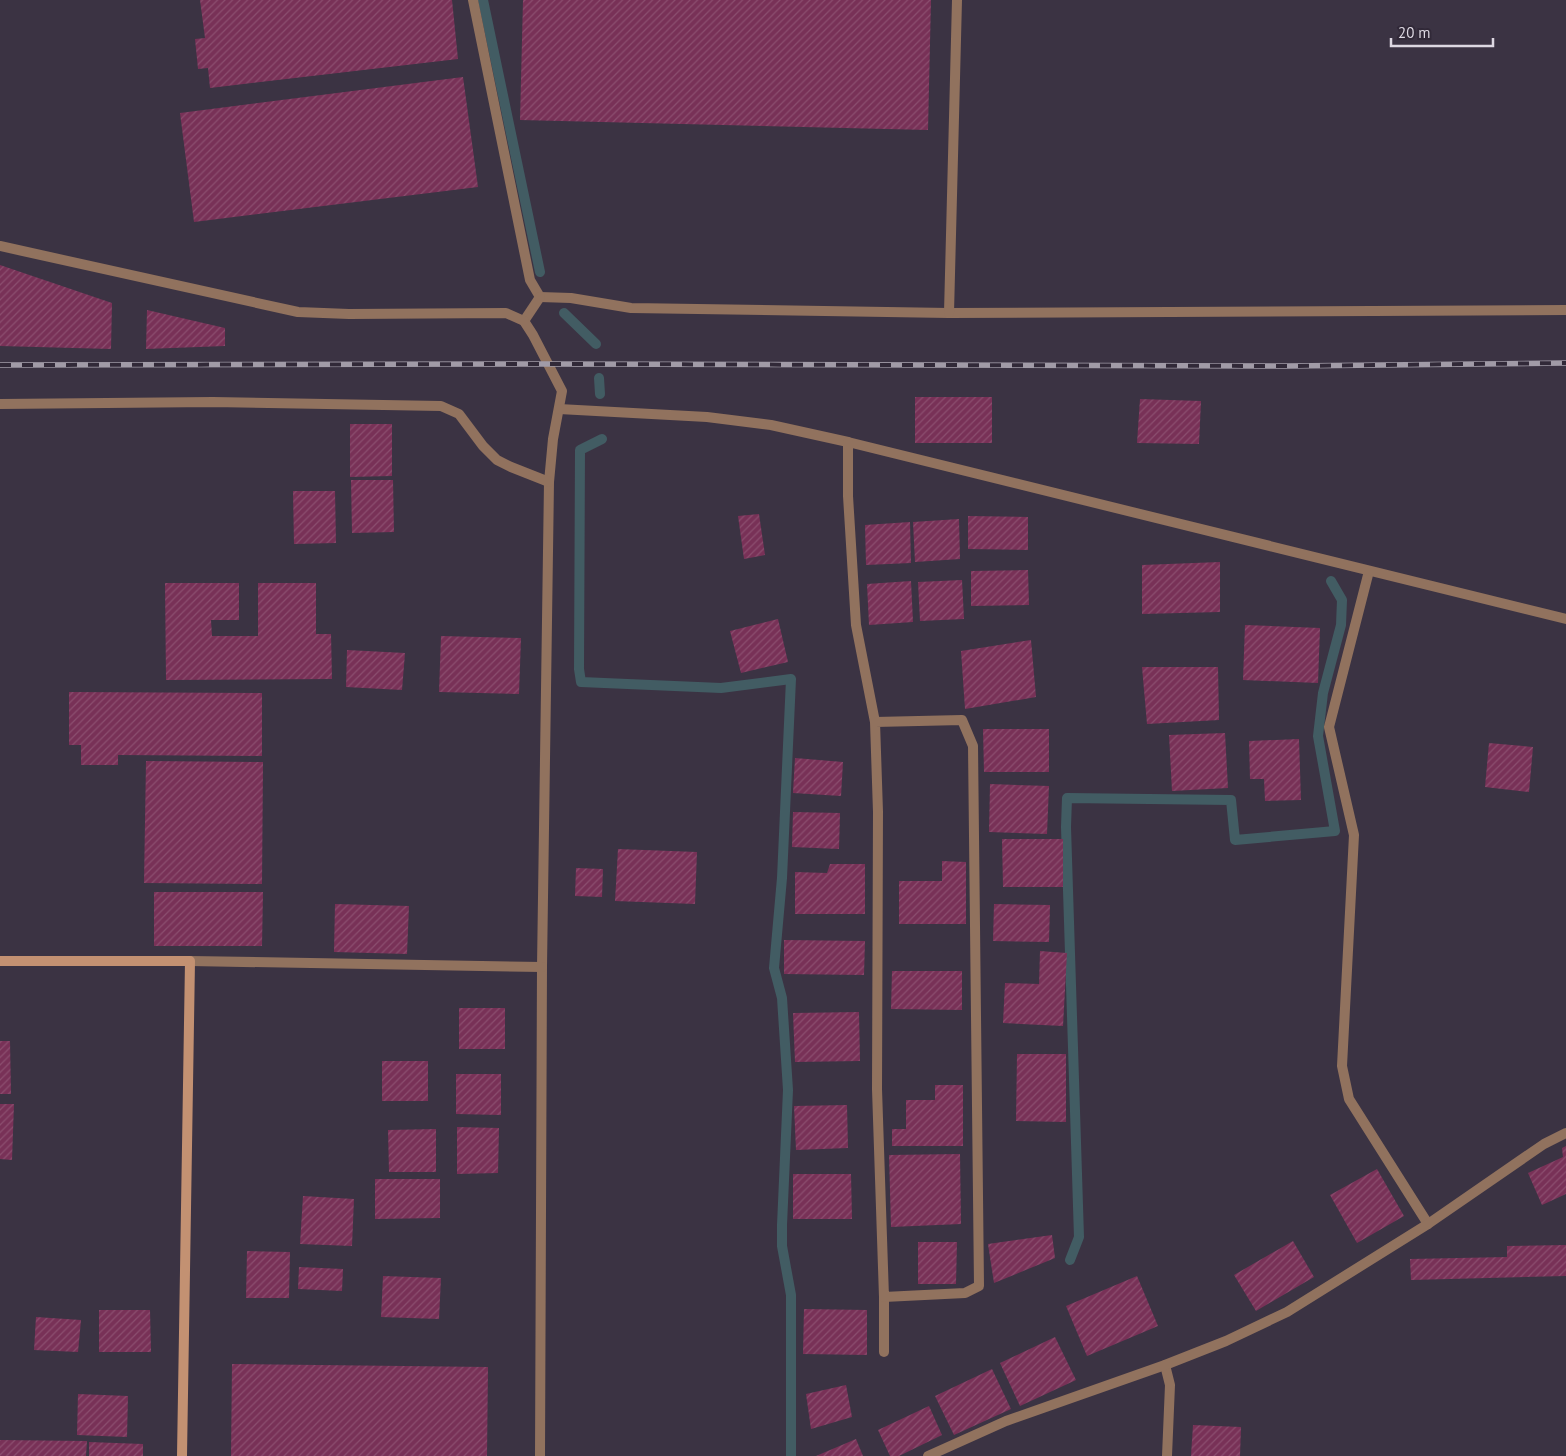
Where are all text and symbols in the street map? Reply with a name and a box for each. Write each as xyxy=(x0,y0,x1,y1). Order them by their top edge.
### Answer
scale bar xyxy=(1391,15,1494,47)
text: 20 m xyxy=(1398,23,1431,42)

